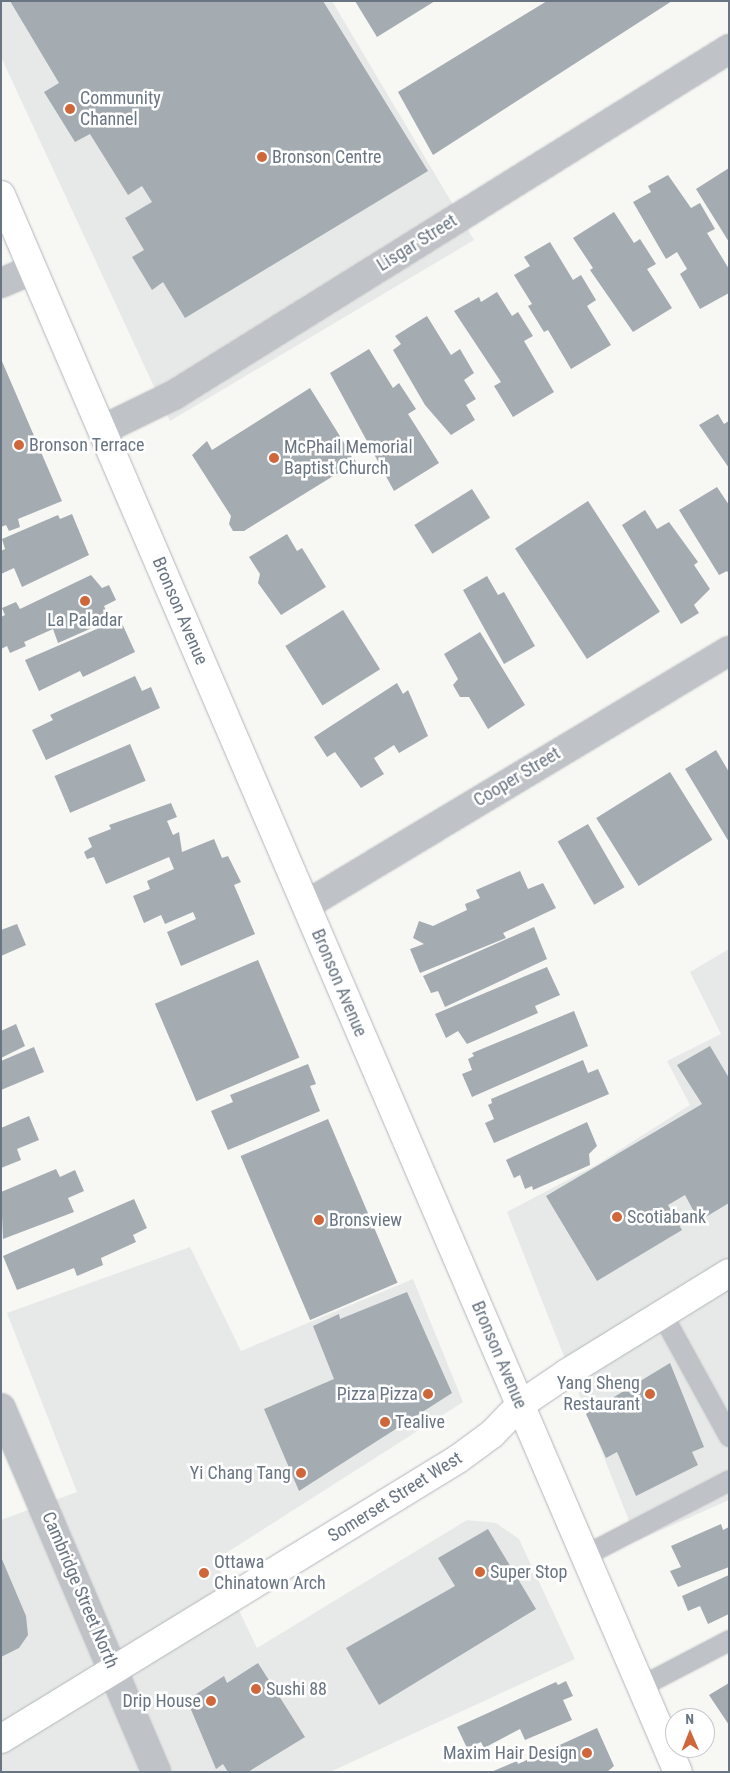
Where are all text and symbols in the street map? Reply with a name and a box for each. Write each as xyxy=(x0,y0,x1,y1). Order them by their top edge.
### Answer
place label: Community Channel xyxy=(80,88,161,130)
marker: Community Channel xyxy=(64,103,76,115)
place label: Bronson Centre xyxy=(272,146,381,168)
marker: Bronson Centre xyxy=(256,151,268,163)
street label: Lisgar Street xyxy=(373,210,461,276)
place label: Bronson Terrace xyxy=(29,434,145,456)
place label: McPhail Memorial Baptist Church xyxy=(284,437,413,479)
marker: Bronson Terrace xyxy=(13,439,25,451)
marker: McPhail Memorial Baptist Church xyxy=(268,452,280,464)
street label: Bronson Avenue xyxy=(148,554,212,668)
marker: La Paladar xyxy=(79,595,91,607)
place label: La Paladar xyxy=(47,609,123,631)
street label: Cooper Street xyxy=(470,743,564,811)
street label: Bronson Avenue xyxy=(307,926,371,1040)
place label: Scotiabank xyxy=(627,1206,706,1228)
place label: Bronsview xyxy=(329,1209,402,1231)
marker: Scotiabank xyxy=(611,1211,623,1223)
marker: Bronsview xyxy=(313,1214,325,1226)
street label: Bronson Avenue xyxy=(467,1298,531,1412)
place label: Yang Sheng Restaurant xyxy=(557,1373,640,1416)
place label: Pizza Pizza xyxy=(337,1383,418,1405)
marker: Pizza Pizza xyxy=(422,1388,434,1400)
marker: Yang Sheng Restaurant xyxy=(644,1388,656,1400)
place label: Tealive xyxy=(395,1411,445,1433)
marker: Tealive xyxy=(379,1416,391,1428)
street label: Somerset Street West xyxy=(324,1447,466,1547)
place label: Yi Chang Tang xyxy=(189,1462,291,1484)
marker: Yi Chang Tang xyxy=(295,1467,307,1479)
street label: Cambridge Street North xyxy=(37,1509,123,1671)
place label: Ottawa Chinatown Arch xyxy=(214,1552,326,1595)
place label: Super Stop xyxy=(490,1561,567,1583)
marker: Super Stop xyxy=(474,1566,486,1578)
marker: Ottawa Chinatown Arch xyxy=(198,1567,210,1579)
place label: Sushi 88 xyxy=(266,1678,327,1700)
marker: Sushi 88 xyxy=(250,1683,262,1695)
place label: Drip House xyxy=(123,1690,201,1712)
marker: Drip House xyxy=(205,1695,217,1707)
north arrow xyxy=(665,1708,715,1758)
text: N xyxy=(685,1711,694,1727)
place label: Maxim Hair Design xyxy=(443,1742,577,1764)
marker: Maxim Hair Design xyxy=(581,1747,593,1759)

